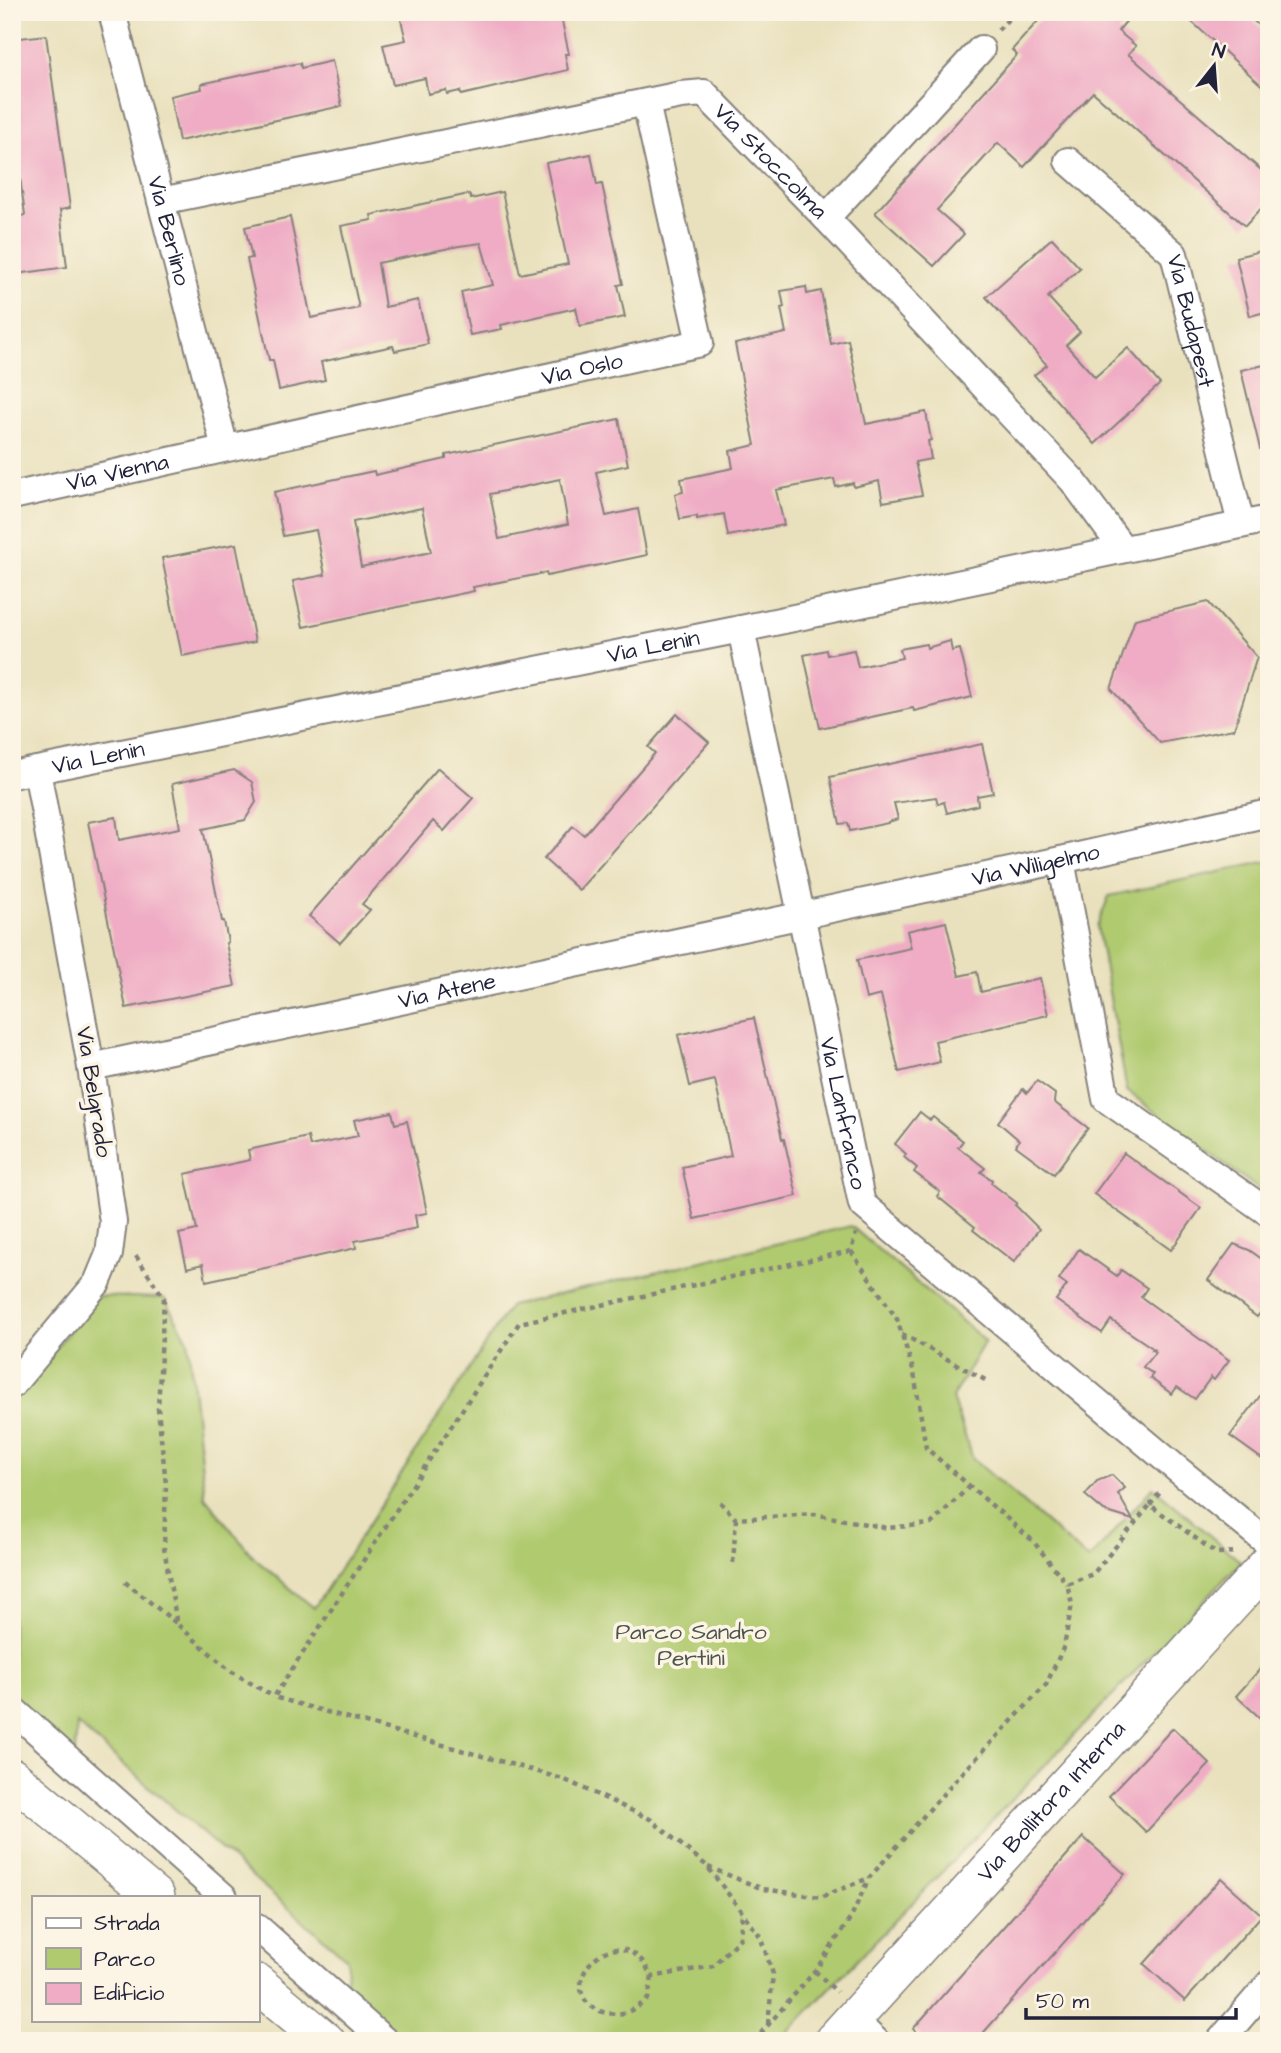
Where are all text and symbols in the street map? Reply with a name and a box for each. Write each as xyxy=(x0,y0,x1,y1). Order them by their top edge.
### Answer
north arrow xyxy=(1180,32,1250,102)
text: N xyxy=(1209,37,1228,66)
street label: Via Stoccolma xyxy=(706,96,835,227)
street label: Via Berlino xyxy=(139,173,198,289)
street label: Via Budapest xyxy=(1159,251,1223,392)
street label: Via Oslo xyxy=(538,345,626,394)
street label: Via Vienna xyxy=(63,446,172,499)
street label: Via Lenin xyxy=(604,622,702,671)
street label: Via Lenin xyxy=(49,733,147,783)
street label: Via Wiligelmo xyxy=(969,836,1103,895)
street label: Via Atene xyxy=(395,965,499,1017)
street label: Via Belgrado xyxy=(67,1024,120,1160)
street label: Via Lanfranco xyxy=(811,1034,875,1193)
park label: Parco Sandro Pertini xyxy=(615,1616,767,1674)
street label: Via Bollitora Interna xyxy=(970,1714,1133,1889)
legend xyxy=(32,1896,259,2022)
text: Strada xyxy=(94,1909,160,1938)
text: Parco xyxy=(94,1945,155,1974)
scale bar xyxy=(1026,1976,1236,2020)
text: Edificio xyxy=(94,1979,164,2008)
text: 50 m xyxy=(1036,1987,1090,2016)

